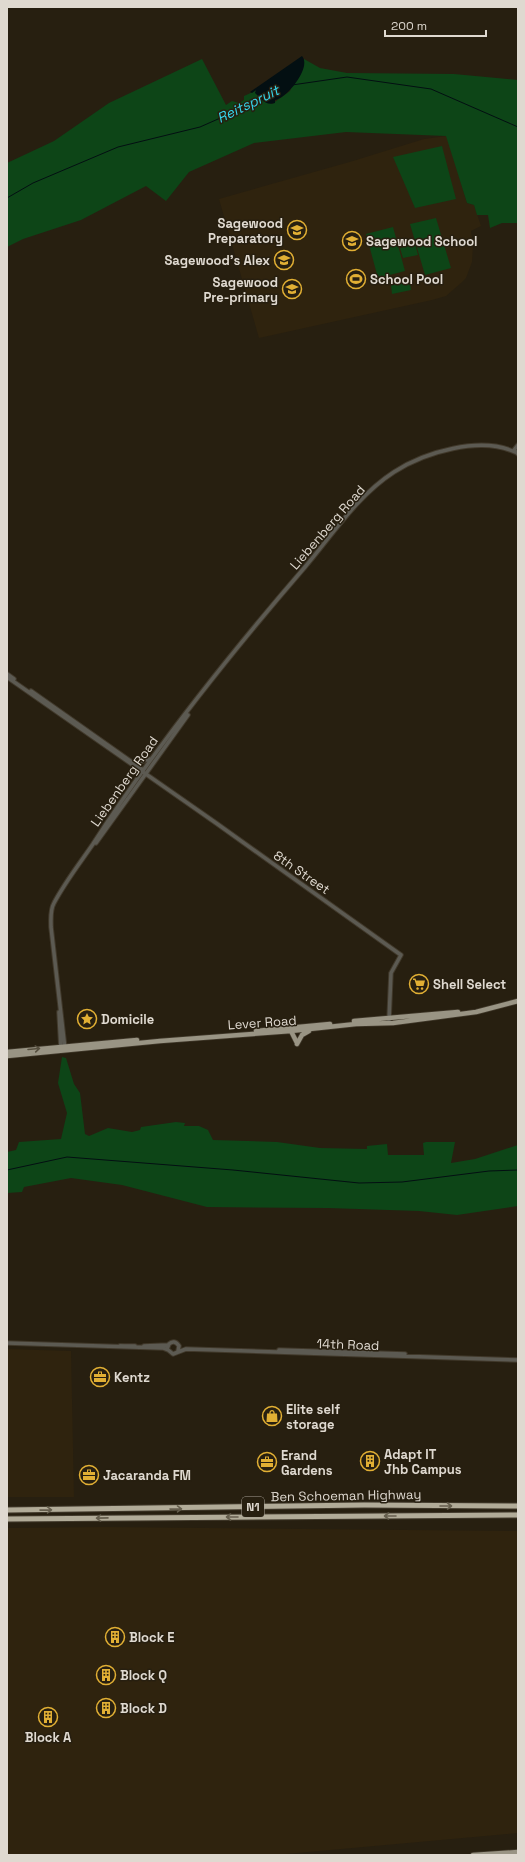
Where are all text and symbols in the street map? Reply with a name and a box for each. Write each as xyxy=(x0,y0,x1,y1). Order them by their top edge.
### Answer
scale bar xyxy=(385,12,486,38)
text: 200 m xyxy=(391,18,427,34)
water label: Reitspruit xyxy=(214,81,283,127)
place label: Sagewood Preparatory xyxy=(208,215,283,247)
school or university icon: Sagewood Preparatory xyxy=(286,219,308,241)
school or university icon: Sagewood School xyxy=(341,230,363,252)
place label: Sagewood School xyxy=(366,233,478,250)
school or university icon: Sagewood's Alex xyxy=(273,249,295,271)
place label: Sagewood's Alex xyxy=(164,252,270,269)
sports icon: School Pool xyxy=(345,268,367,290)
place label: School Pool xyxy=(370,271,443,288)
place label: Sagewood Pre-primary xyxy=(203,274,278,306)
school or university icon: Sagewood Pre-primary xyxy=(281,278,303,300)
street label: Liebenberg Road xyxy=(286,482,369,573)
street label: Liebenberg Road xyxy=(87,733,162,830)
street label: 8th Street xyxy=(270,847,333,898)
supermarket icon: Shell Select xyxy=(408,973,430,995)
place label: Shell Select xyxy=(433,976,506,993)
place icon: Domicile xyxy=(76,1008,98,1030)
place label: Domicile xyxy=(101,1011,154,1028)
street label: Lever Road xyxy=(227,1012,297,1033)
one-way arrow xyxy=(27,1045,40,1052)
street label: 14th Road xyxy=(316,1335,380,1354)
office icon: Kentz xyxy=(89,1366,111,1388)
place label: Kentz xyxy=(114,1369,150,1386)
place label: Elite self storage xyxy=(286,1401,340,1433)
shop icon: Elite self storage xyxy=(261,1405,283,1427)
place label: Adapt IT Jhb Campus xyxy=(384,1446,462,1478)
place label: Erand Gardens xyxy=(281,1447,333,1479)
building icon: Adapt IT Jhb Campus xyxy=(359,1450,381,1472)
office icon: Erand Gardens xyxy=(256,1451,278,1473)
office icon: Jacaranda FM xyxy=(78,1464,100,1486)
place label: Jacaranda FM xyxy=(103,1467,191,1484)
street label: Ben Schoeman Highway xyxy=(271,1486,421,1505)
road number: N1 xyxy=(242,1497,264,1517)
one-way arrow xyxy=(439,1502,452,1509)
one-way arrow xyxy=(169,1505,182,1513)
one-way arrow xyxy=(39,1506,52,1514)
one-way arrow xyxy=(384,1512,397,1520)
one-way arrow xyxy=(226,1513,239,1521)
one-way arrow xyxy=(96,1514,109,1522)
building icon: Block E xyxy=(104,1626,126,1648)
place label: Block E xyxy=(129,1629,175,1646)
building icon: Block Q xyxy=(95,1664,117,1686)
place label: Block Q xyxy=(120,1667,167,1684)
building icon: Block D xyxy=(95,1697,117,1719)
place label: Block D xyxy=(120,1700,167,1717)
building icon: Block A xyxy=(37,1706,59,1728)
place label: Block A xyxy=(25,1729,72,1746)

